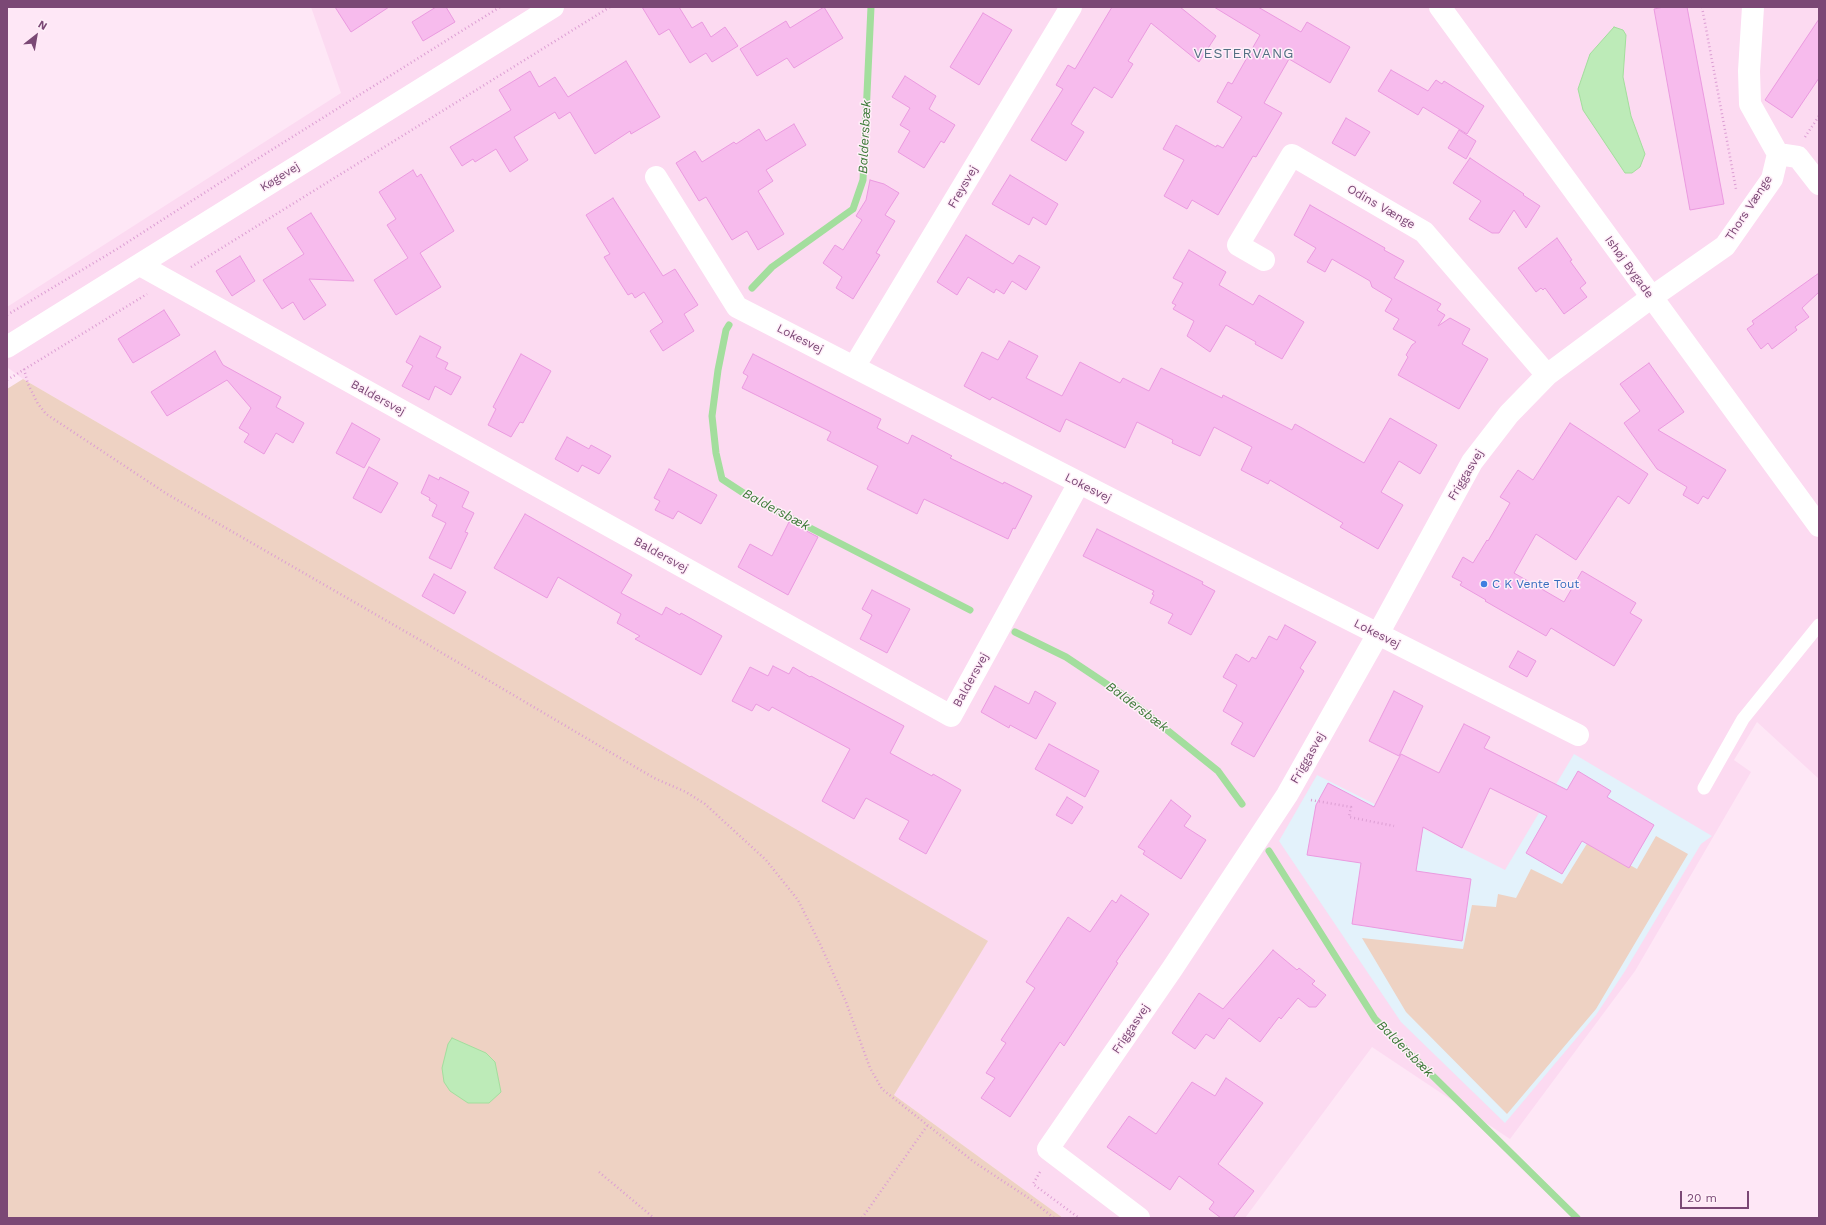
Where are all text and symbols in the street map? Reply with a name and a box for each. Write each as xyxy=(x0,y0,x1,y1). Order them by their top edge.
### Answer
north arrow xyxy=(16,16,56,56)
text: N xyxy=(36,18,49,33)
district label: VESTERVANG xyxy=(1194,46,1294,62)
water label: Baldersbæk xyxy=(855,100,875,174)
street label: Køgevej xyxy=(258,159,302,195)
street label: Freysvej xyxy=(945,163,981,211)
street label: Thors Vænge xyxy=(1722,173,1776,243)
street label: Odins Vænge xyxy=(1344,182,1418,232)
street label: Ishøj Bygade xyxy=(1602,233,1656,301)
street label: Lokesvej xyxy=(774,321,826,357)
street label: Baldersvej xyxy=(348,377,408,419)
street label: Friggasvej xyxy=(1445,447,1487,503)
street label: Lokesvej xyxy=(1062,470,1114,506)
water label: Baldersbæk xyxy=(740,486,812,534)
street label: Baldersvej xyxy=(631,534,691,576)
place label: C K Vente Tout xyxy=(1492,577,1579,591)
marker: C K Vente Tout xyxy=(1479,579,1489,589)
street label: Lokesvej xyxy=(1351,616,1403,652)
street label: Baldersvej xyxy=(950,650,992,710)
water label: Baldersbæk xyxy=(1103,679,1171,735)
street label: Friggasvej xyxy=(1288,730,1328,786)
street label: Friggasvej xyxy=(1109,1001,1153,1057)
water label: Baldersbæk xyxy=(1373,1017,1437,1081)
scale bar xyxy=(1682,1183,1751,1209)
text: 20 m xyxy=(1687,1191,1717,1205)

